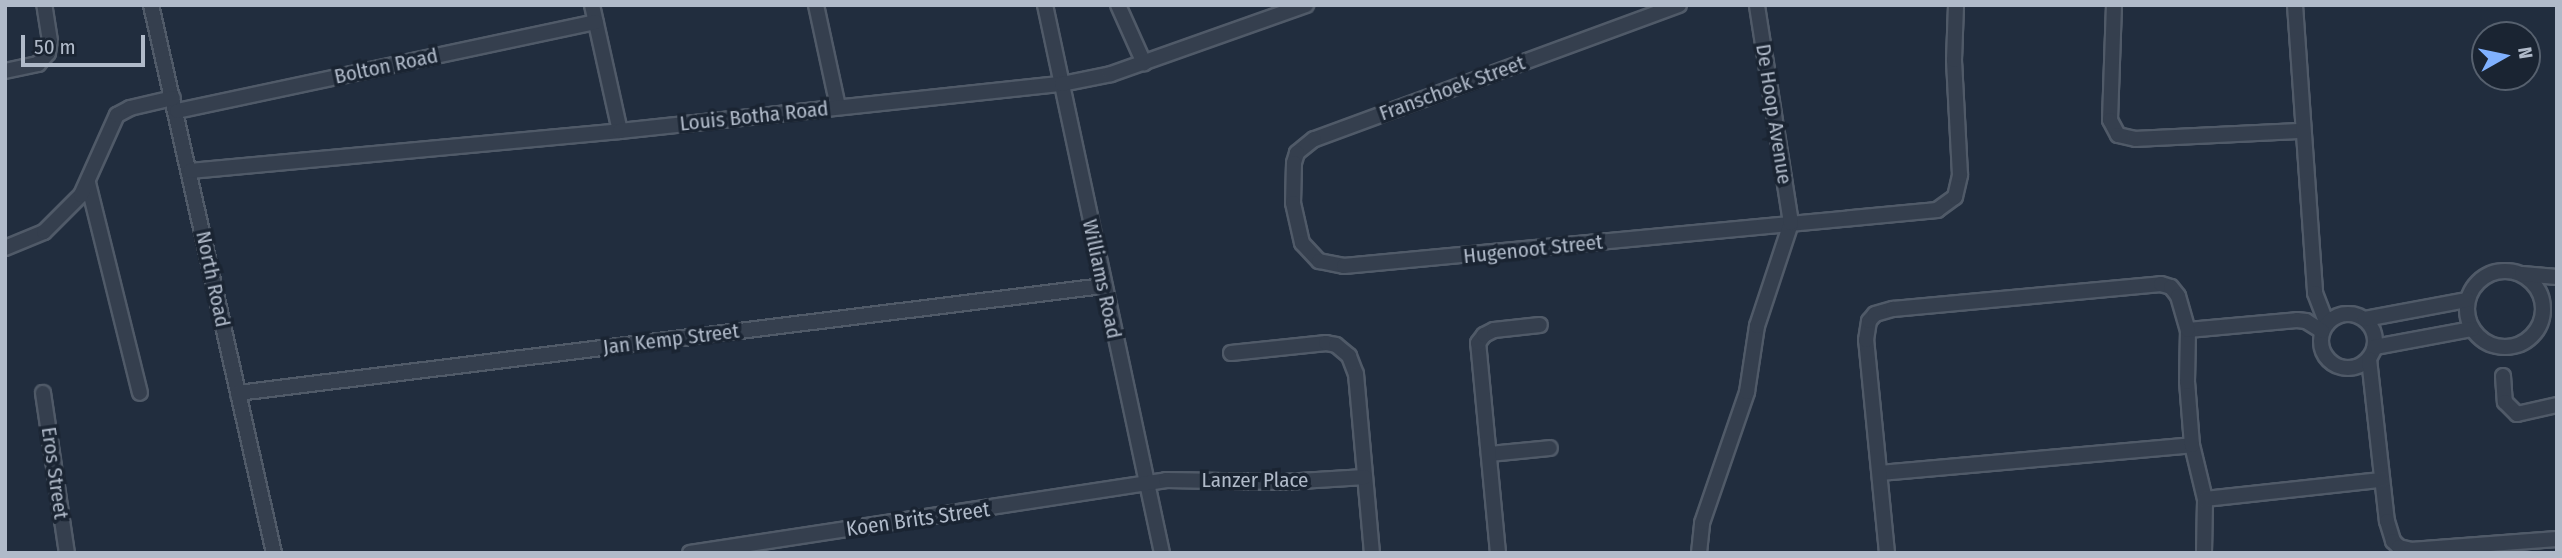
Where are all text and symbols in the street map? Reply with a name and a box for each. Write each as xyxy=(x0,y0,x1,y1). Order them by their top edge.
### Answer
scale bar xyxy=(24,21,149,65)
north arrow xyxy=(2471,21,2541,91)
text: 50 m xyxy=(34,34,76,60)
street label: De Hoop Avenue xyxy=(1750,42,1798,186)
street label: Bolton Road xyxy=(332,43,440,89)
text: N xyxy=(2513,46,2538,60)
street label: Franschoek Street xyxy=(1376,50,1528,126)
street label: Louis Botha Road xyxy=(678,96,830,136)
street label: Williams Road xyxy=(1077,217,1127,341)
street label: North Road xyxy=(191,229,235,329)
street label: Hugenoot Street xyxy=(1462,229,1604,269)
street label: Jan Kemp Street xyxy=(601,318,741,360)
street label: Eros Street xyxy=(36,425,74,521)
street label: Lanzer Place xyxy=(1202,467,1308,493)
street label: Koen Brits Street xyxy=(845,496,991,542)

